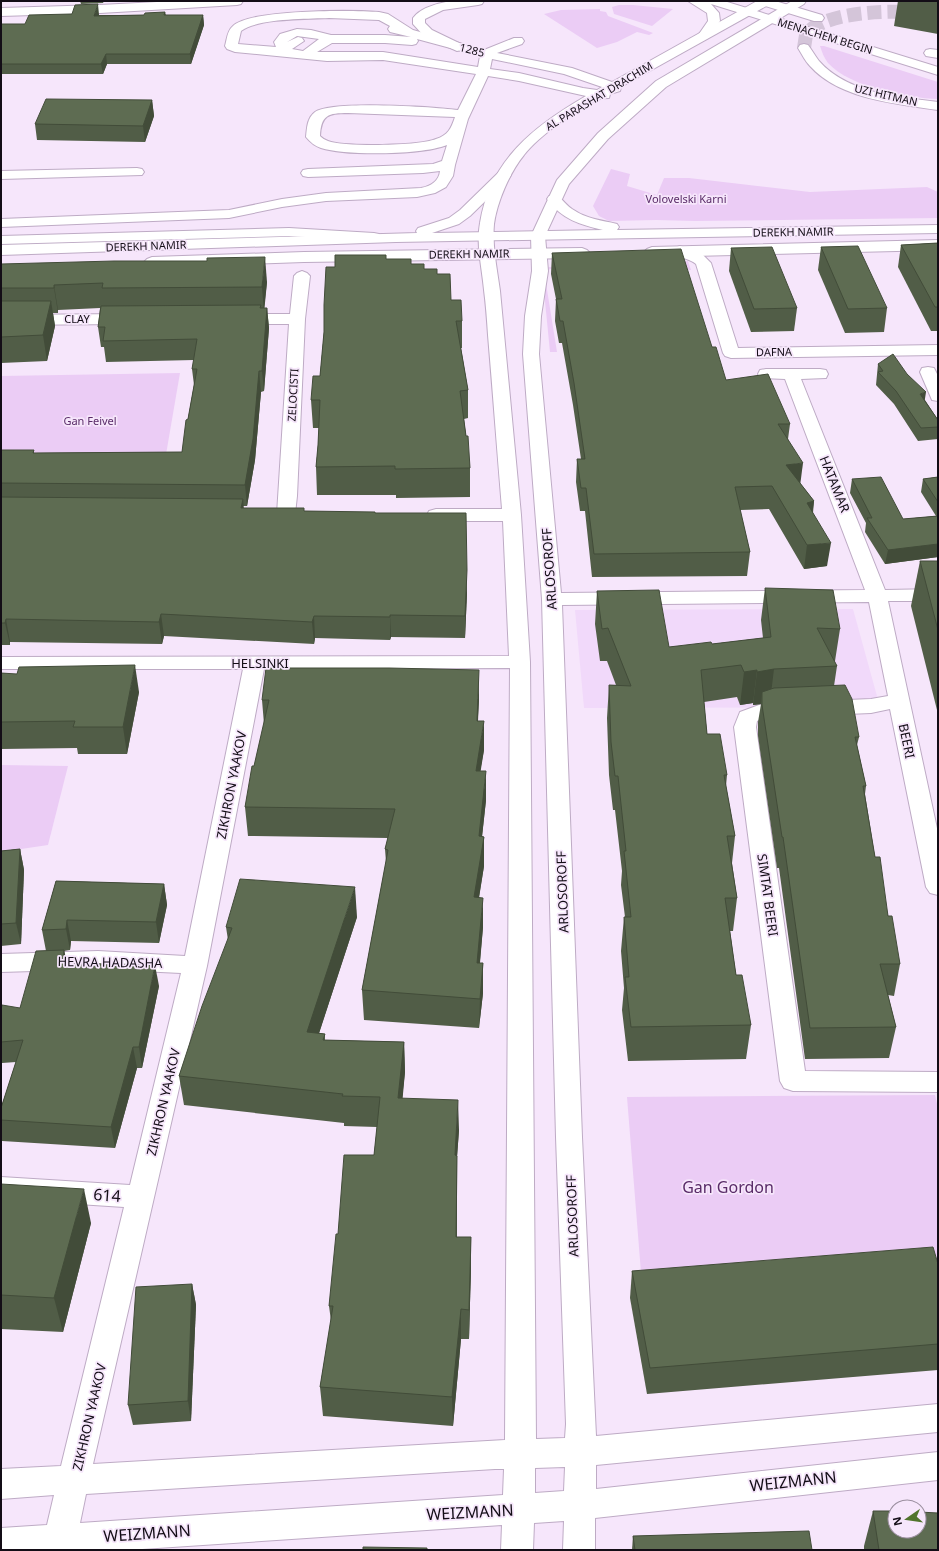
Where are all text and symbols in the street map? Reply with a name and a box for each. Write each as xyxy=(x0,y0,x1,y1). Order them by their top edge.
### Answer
street label: MENACHEM BEGIN xyxy=(776,14,875,57)
street label: 1285 xyxy=(458,39,486,60)
street label: AL PARASHAT DRACHIM xyxy=(542,58,655,134)
street label: UZI HITMAN xyxy=(853,80,919,109)
park label: Volovelski Karni xyxy=(646,191,726,206)
street label: DEREKH NAMIR xyxy=(752,223,834,240)
street label: DEREKH NAMIR xyxy=(105,237,187,254)
street label: DEREKH NAMIR xyxy=(428,245,510,262)
street label: CLAY xyxy=(64,311,90,326)
street label: DAFNA xyxy=(756,344,793,359)
street label: ZELOCISTI xyxy=(284,368,301,422)
park label: Gan Feivel xyxy=(63,413,117,428)
street label: HATAMAR xyxy=(815,453,855,515)
street label: ARLOSOROFF xyxy=(537,527,561,611)
street label: HELSINKI xyxy=(231,654,289,672)
street label: BEERI xyxy=(895,722,919,760)
street label: ZIKHRON YAAKOV xyxy=(212,729,250,841)
street label: ARLOSOROFF xyxy=(552,850,572,933)
street label: SIMTAT BEERI xyxy=(753,853,783,937)
street label: HEVRA HADASHA xyxy=(57,952,163,972)
street label: ZIKHRON YAAKOV xyxy=(142,1046,184,1158)
street label: ARLOSOROFF xyxy=(562,1174,582,1257)
park label: Gan Gordon xyxy=(682,1176,774,1198)
street label: 614 xyxy=(93,1183,121,1207)
street label: ZIKHRON YAAKOV xyxy=(68,1361,110,1473)
street label: WEIZMANN xyxy=(748,1465,838,1497)
street label: WEIZMANN xyxy=(426,1499,514,1525)
north arrow xyxy=(887,1499,927,1539)
text: N xyxy=(888,1515,905,1527)
street label: WEIZMANN xyxy=(103,1519,191,1547)

